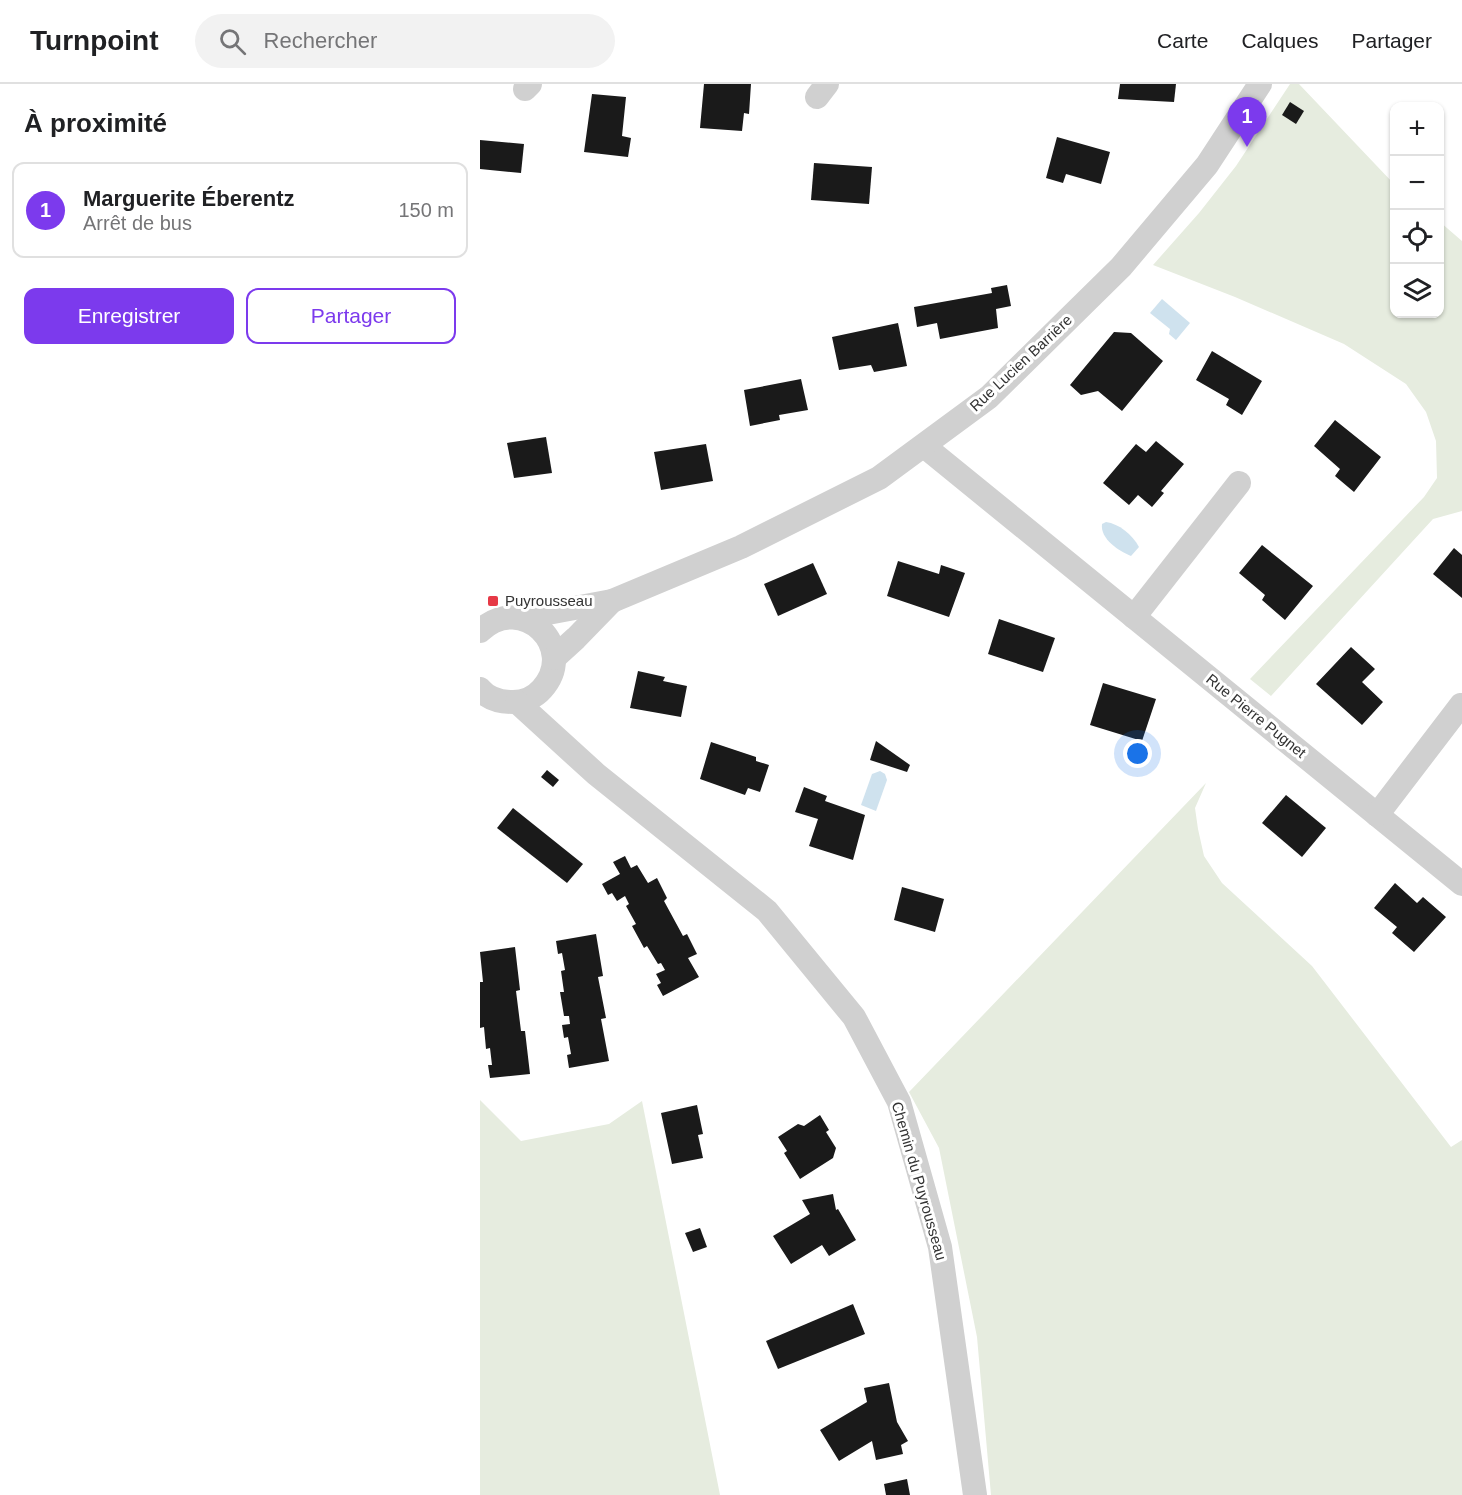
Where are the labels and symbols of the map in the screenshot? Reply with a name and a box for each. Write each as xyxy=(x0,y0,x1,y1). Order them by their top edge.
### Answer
pin: 1 xyxy=(1228,98,1266,147)
street label: Rue Lucien Barrière xyxy=(966,311,1075,414)
place label: Puyrousseau xyxy=(505,592,593,609)
marker: Puyrousseau xyxy=(486,594,500,608)
street label: Rue Pierre Pugnet xyxy=(1203,670,1310,762)
your location xyxy=(1123,739,1152,768)
street label: Chemin du Puyrousseau xyxy=(889,1100,950,1262)

